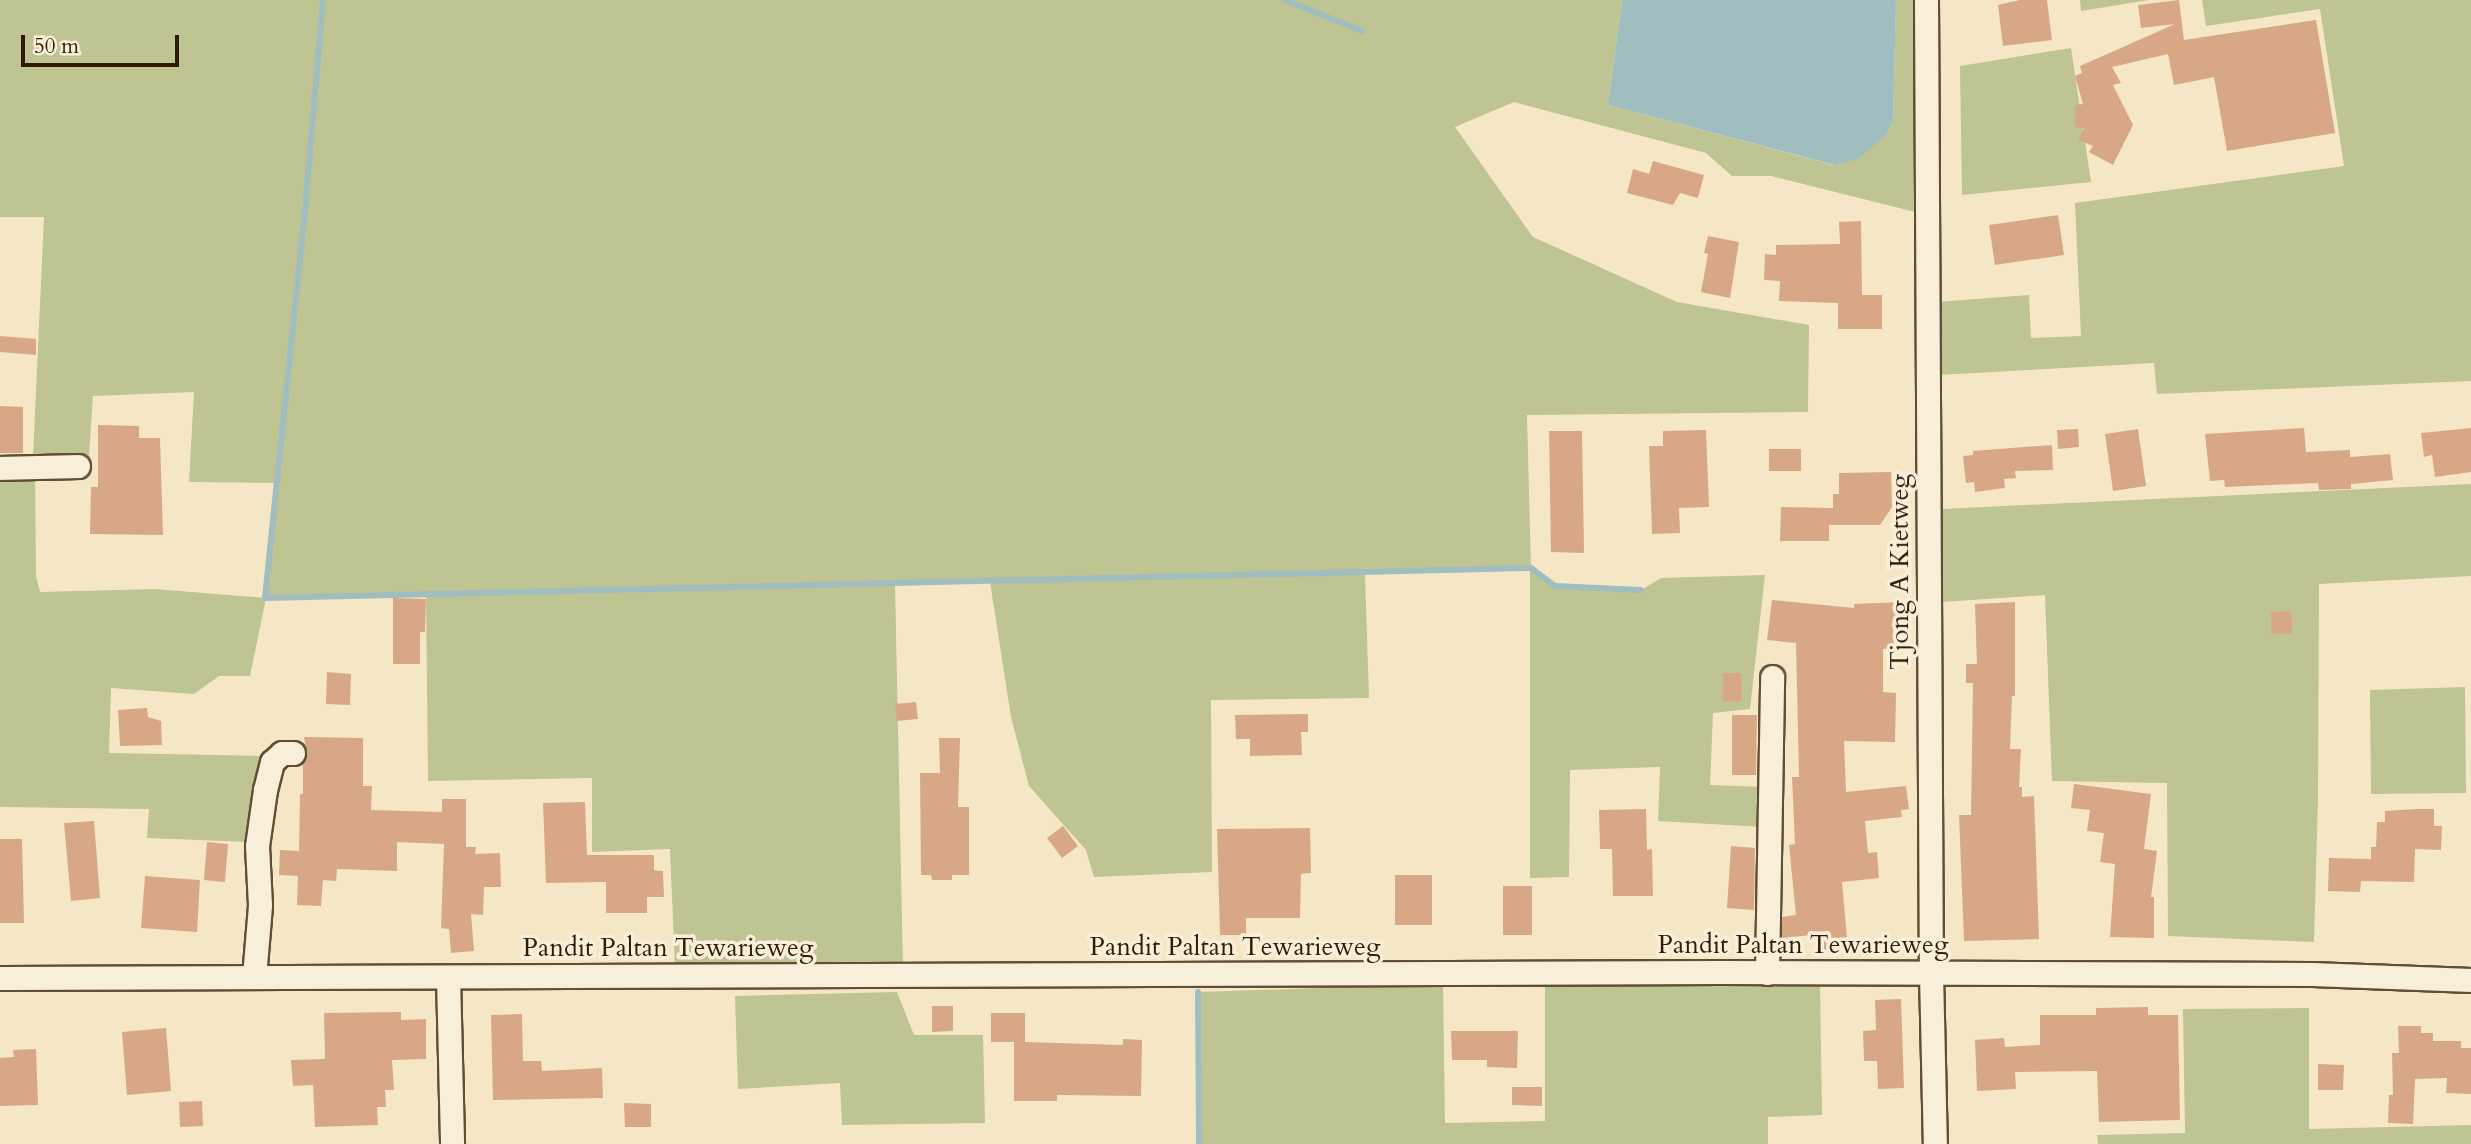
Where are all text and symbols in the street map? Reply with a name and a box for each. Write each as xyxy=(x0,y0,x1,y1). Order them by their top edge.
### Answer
scale bar xyxy=(24,21,182,65)
text: 50 m xyxy=(34,32,79,61)
street label: Tjong A Kietweg xyxy=(1884,474,1916,670)
street label: Pandit Paltan Tewarieweg xyxy=(1658,929,1948,961)
street label: Pandit Paltan Tewarieweg xyxy=(1090,931,1380,963)
street label: Pandit Paltan Tewarieweg xyxy=(523,932,813,964)

